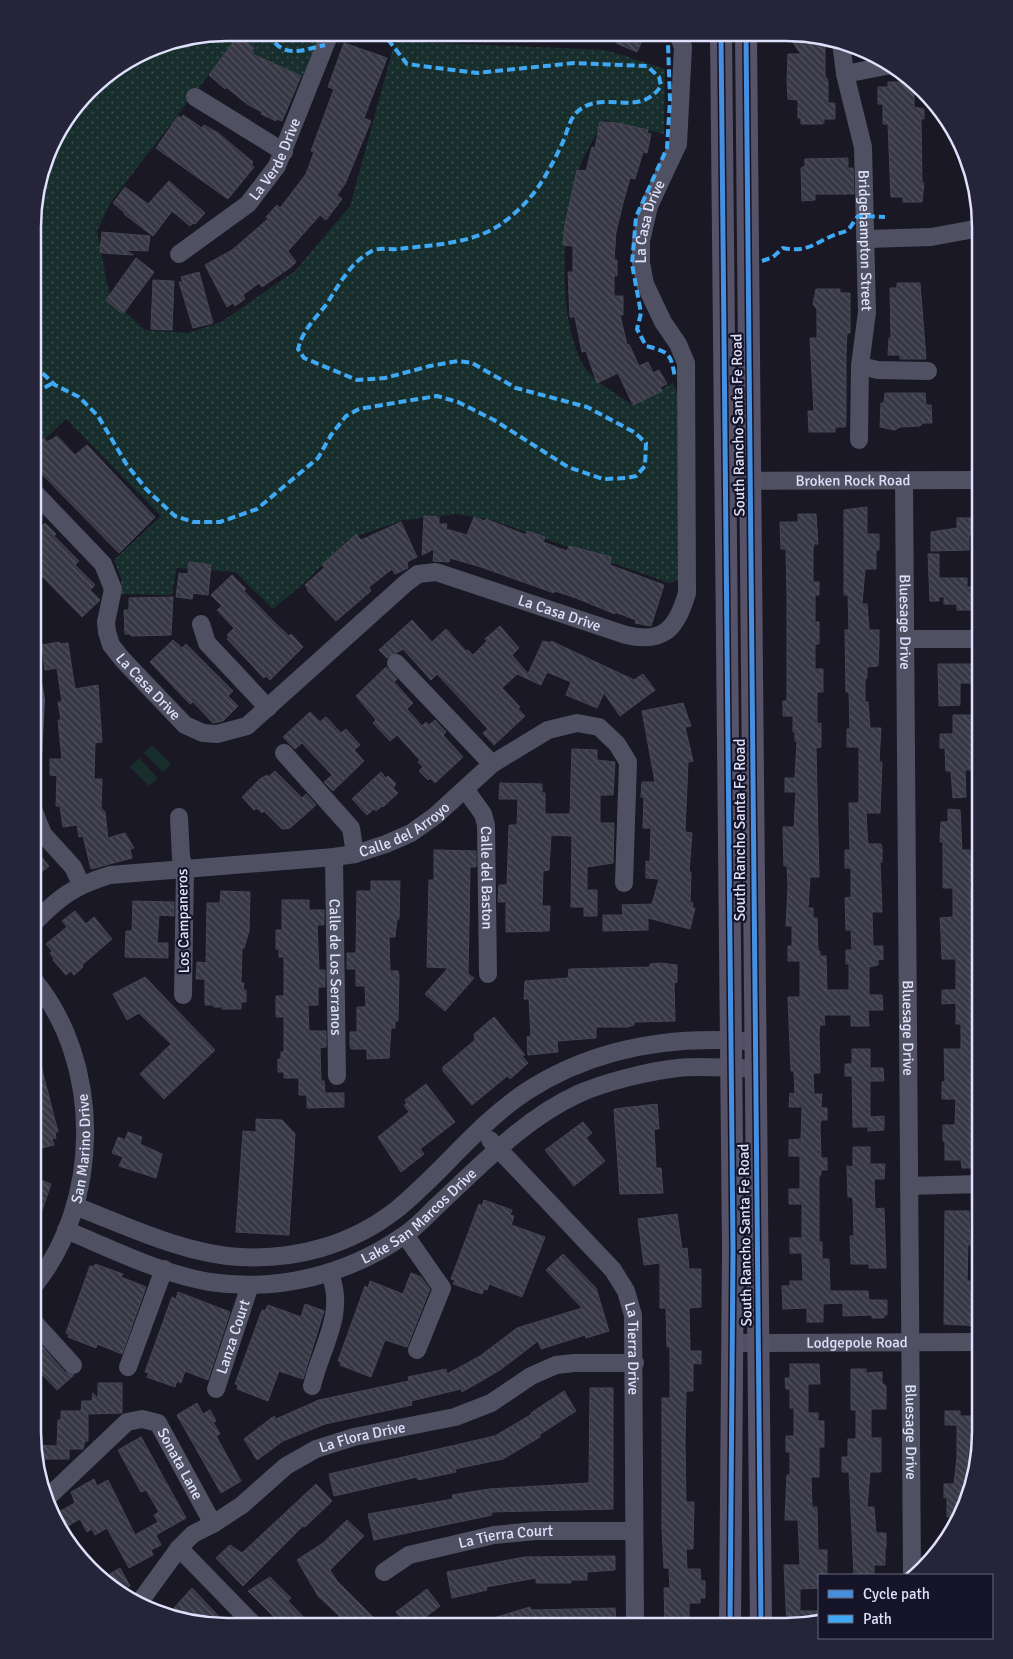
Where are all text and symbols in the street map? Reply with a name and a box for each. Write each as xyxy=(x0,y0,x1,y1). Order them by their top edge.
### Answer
street label: La Verde Drive xyxy=(245,115,304,204)
street label: Bridgehampton Street xyxy=(855,170,876,311)
street label: La Casa Drive xyxy=(631,177,669,264)
street label: South Rancho Santa Fe Road xyxy=(727,333,749,516)
street label: Broken Rock Road xyxy=(796,471,911,490)
street label: Bluesage Drive xyxy=(896,574,914,670)
street label: La Casa Drive xyxy=(516,591,603,635)
street label: La Casa Drive xyxy=(112,649,185,724)
street label: South Rancho Santa Fe Road xyxy=(731,739,749,921)
street label: Calle del Arroyo xyxy=(357,798,454,861)
street label: Calle del Baston xyxy=(477,826,496,930)
street label: Los Campaneros xyxy=(173,868,193,973)
street label: Calle de Los Serranos xyxy=(326,898,345,1036)
street label: Bluesage Drive xyxy=(899,980,917,1076)
street label: San Marino Drive xyxy=(67,1093,94,1205)
street label: South Rancho Santa Fe Road xyxy=(734,1143,756,1326)
street label: Lake San Marcos Drive xyxy=(358,1164,480,1268)
street label: Lanza Court xyxy=(213,1297,254,1376)
street label: La Tierra Drive xyxy=(621,1300,643,1395)
street label: Lodgepole Road xyxy=(806,1333,908,1352)
street label: Bluesage Drive xyxy=(902,1384,920,1480)
street label: La Flora Drive xyxy=(317,1418,407,1456)
street label: Sonata Lane xyxy=(153,1425,207,1503)
street label: La Tierra Court xyxy=(457,1522,553,1552)
legend xyxy=(818,1574,993,1639)
text: Cycle path xyxy=(863,1585,930,1603)
text: Path xyxy=(863,1610,892,1628)

